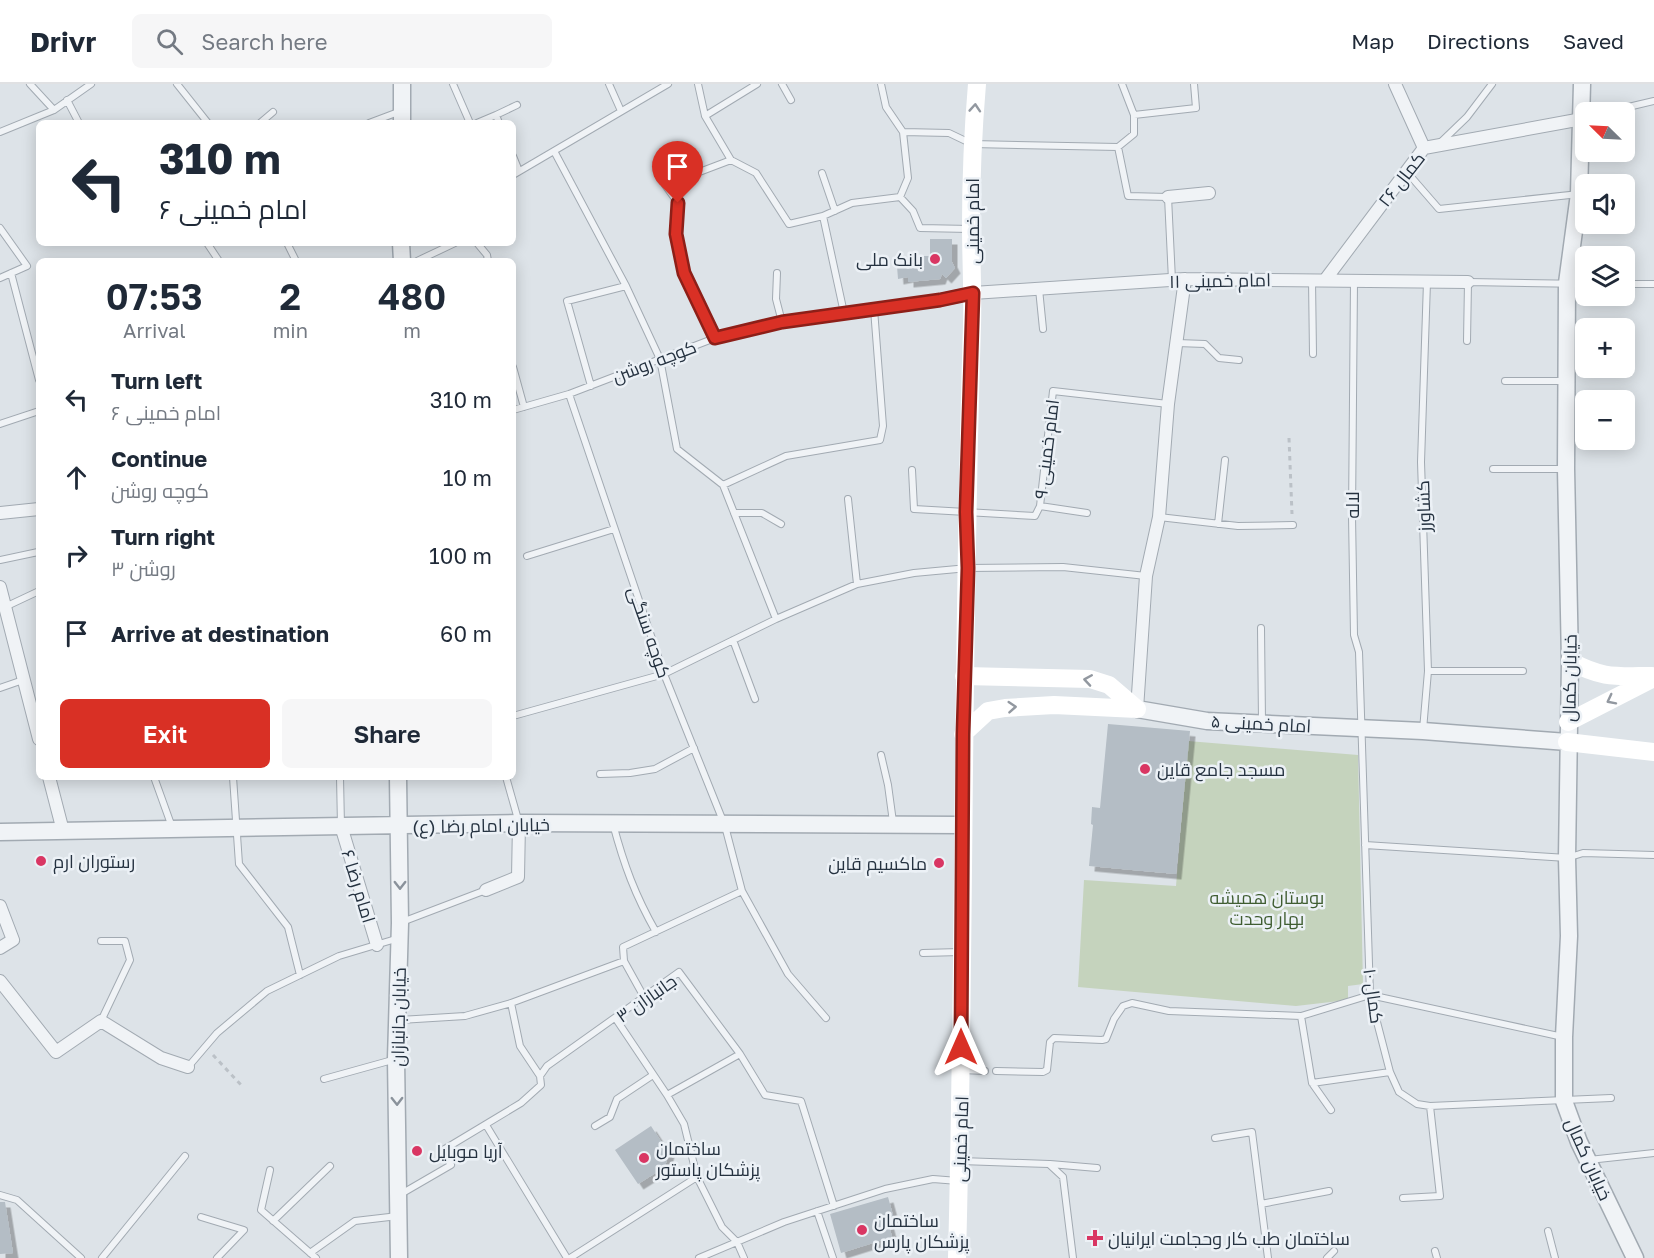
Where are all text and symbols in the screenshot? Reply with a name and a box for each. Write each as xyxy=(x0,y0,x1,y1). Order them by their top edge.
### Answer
search box xyxy=(132,14,552,68)
text: Drivr xyxy=(30,25,96,58)
icon: search xyxy=(153,25,186,58)
text: Search here xyxy=(201,28,327,55)
text: Map xyxy=(1351,28,1394,54)
text: Directions xyxy=(1427,28,1530,54)
text: Saved xyxy=(1563,28,1624,54)
north arrow xyxy=(1575,102,1635,162)
map controls xyxy=(1575,102,1635,450)
one-way arrow xyxy=(968,103,981,113)
text: 310 m xyxy=(159,133,281,183)
pin xyxy=(652,141,703,203)
icon: left xyxy=(60,144,138,222)
street label: کمال ۲۶ xyxy=(1373,147,1430,211)
icon: arrive xyxy=(661,150,694,183)
button: sound xyxy=(1575,174,1635,234)
street label: امام خمینی xyxy=(961,178,985,264)
text: امام خمینی ۶ xyxy=(159,193,308,225)
button: layers xyxy=(1575,246,1635,306)
place label: بانک ملی xyxy=(856,248,923,271)
marker: بانک ملی xyxy=(928,252,942,266)
street label: امام خمینی ۱۱ xyxy=(1169,268,1271,294)
text: 07:53 xyxy=(106,275,203,318)
text: 2 xyxy=(280,275,301,318)
text: 480 xyxy=(378,275,446,318)
text: Arrival xyxy=(123,318,186,342)
text: min xyxy=(273,318,308,342)
text: m xyxy=(403,318,421,342)
button: + xyxy=(1575,318,1635,378)
street label: کوچه روشن xyxy=(609,335,700,389)
text: Turn left xyxy=(111,367,202,394)
icon: left xyxy=(60,383,93,416)
text: 310 m xyxy=(430,386,492,413)
button: − xyxy=(1575,390,1635,450)
street label: امام خمینی ۹ xyxy=(1029,398,1065,500)
text: امام خمینی ۶ xyxy=(111,400,221,424)
text: Continue xyxy=(111,445,207,472)
icon: ahead xyxy=(60,461,93,494)
text: 10 m xyxy=(443,464,492,491)
text: کوچه روشن xyxy=(111,478,209,502)
street label: کشاورز xyxy=(1411,480,1436,533)
street label: لاله xyxy=(1341,492,1363,518)
text: Turn right xyxy=(111,523,215,550)
icon: right xyxy=(60,539,93,572)
text: 100 m xyxy=(429,542,492,569)
text: روشن ۳ xyxy=(111,556,176,580)
street label: کوچه سنگی xyxy=(622,583,676,681)
icon: arrive xyxy=(60,617,93,650)
text: Arrive at destination xyxy=(111,620,329,647)
text: 60 m xyxy=(440,620,492,647)
street label: خیابان کمال xyxy=(1557,634,1582,722)
one-way arrow xyxy=(1083,674,1093,687)
one-way arrow xyxy=(1606,692,1617,704)
button: Exit xyxy=(60,699,270,768)
button: Share xyxy=(282,699,492,768)
one-way arrow xyxy=(1008,701,1017,714)
street label: امام خمینی ۵ xyxy=(1210,709,1312,739)
place label: مسجد جامع قاین xyxy=(1157,758,1285,782)
marker: مسجد جامع قاین xyxy=(1138,762,1152,776)
street label: خیابان امام رضا (ع) xyxy=(412,813,550,839)
street label: امام رضا ۶ xyxy=(336,847,381,926)
place label: رستوران ارم xyxy=(53,850,135,874)
place label: ماکسیم قاین xyxy=(828,852,927,876)
marker: رستوران ارم xyxy=(34,854,48,868)
marker: ماکسیم قاین xyxy=(932,856,946,870)
one-way arrow xyxy=(393,880,406,889)
park label: بوستان همیشه بهار وحدت xyxy=(1210,886,1324,930)
street label: خیابان جانبازان xyxy=(386,967,411,1067)
street label: کمال ۱۰ xyxy=(1358,967,1389,1025)
street label: جانبازان ۳ xyxy=(611,969,681,1028)
position arrow xyxy=(929,1015,993,1079)
one-way arrow xyxy=(391,1096,403,1105)
street label: امام خمینی xyxy=(948,1096,974,1182)
street label: خیابان کمال xyxy=(1560,1114,1617,1204)
place label: ساختمان پزشکان پاستور xyxy=(655,1137,760,1182)
place label: آریا موبایل xyxy=(429,1140,503,1163)
marker: آریا موبایل xyxy=(410,1144,424,1158)
marker: ساختمان پزشکان پاستور xyxy=(637,1151,651,1165)
place label: ساختمان پزشکان پارس xyxy=(874,1209,970,1254)
marker: ساختمان پزشکان پارس xyxy=(855,1223,869,1237)
place label: ساختمان طب کار و‌حجامت ایرانیان xyxy=(1108,1227,1350,1250)
marker: ساختمان طب کار و‌حجامت ایرانیان xyxy=(1086,1229,1104,1247)

